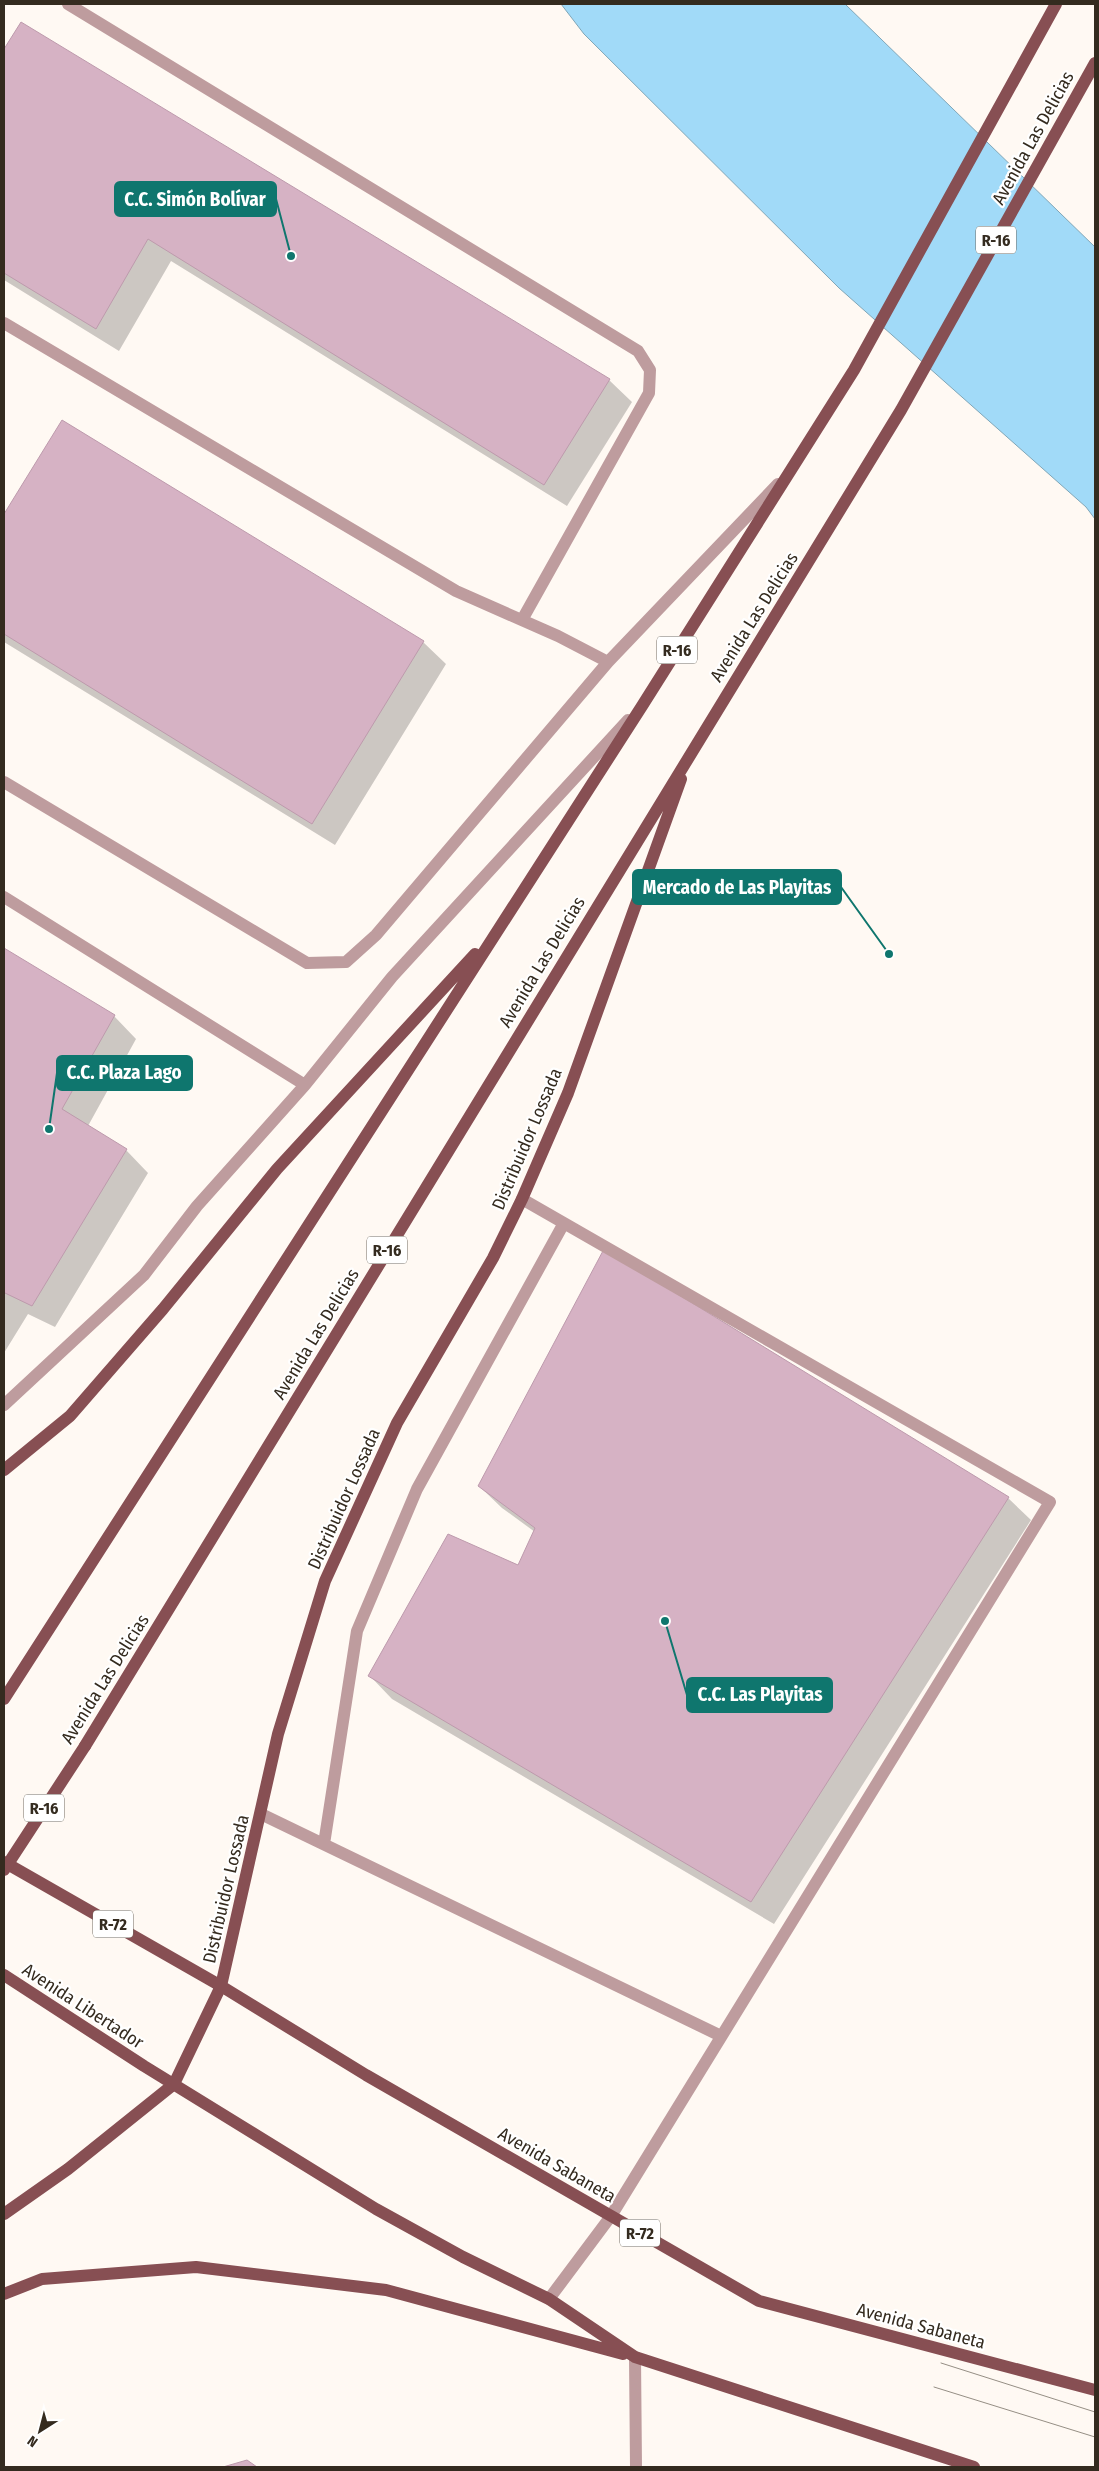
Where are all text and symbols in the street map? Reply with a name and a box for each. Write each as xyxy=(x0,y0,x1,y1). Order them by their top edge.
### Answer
street label: Avenida Las Delicias xyxy=(987,67,1079,208)
callout: C.C. Simón Bolívar xyxy=(115,182,276,216)
text: C.C. Simón Bolívar xyxy=(124,188,267,211)
road number: R-16 xyxy=(976,226,1016,254)
street label: Avenida Las Delicias xyxy=(705,548,803,686)
road number: R-16 xyxy=(657,636,697,664)
callout: Mercado de Las Playitas xyxy=(633,870,841,904)
text: Mercado de Las Playitas xyxy=(643,876,832,899)
street label: Avenida Las Delicias xyxy=(494,892,590,1031)
callout: C.C. Plaza Lago xyxy=(57,1056,192,1090)
text: C.C. Plaza Lago xyxy=(66,1061,182,1084)
street label: Distribuidor Lossada xyxy=(487,1065,567,1213)
road number: R-16 xyxy=(367,1236,407,1264)
street label: Avenida Las Delicias xyxy=(268,1264,364,1403)
street label: Distribuidor Lossada xyxy=(303,1425,385,1573)
street label: Avenida Las Delicias xyxy=(56,1610,154,1748)
callout: C.C. Las Playitas xyxy=(687,1678,832,1712)
text: C.C. Las Playitas xyxy=(697,1683,823,1706)
road number: R-16 xyxy=(24,1795,64,1822)
street label: Distribuidor Lossada xyxy=(198,1812,254,1965)
road number: R-72 xyxy=(93,1910,133,1938)
street label: Avenida Libertador xyxy=(18,1959,148,2054)
street label: Avenida Sabaneta xyxy=(494,2122,620,2208)
road number: R-72 xyxy=(620,2220,660,2246)
street label: Avenida Sabaneta xyxy=(854,2298,988,2354)
north arrow xyxy=(15,2406,65,2456)
text: N xyxy=(24,2432,41,2450)

